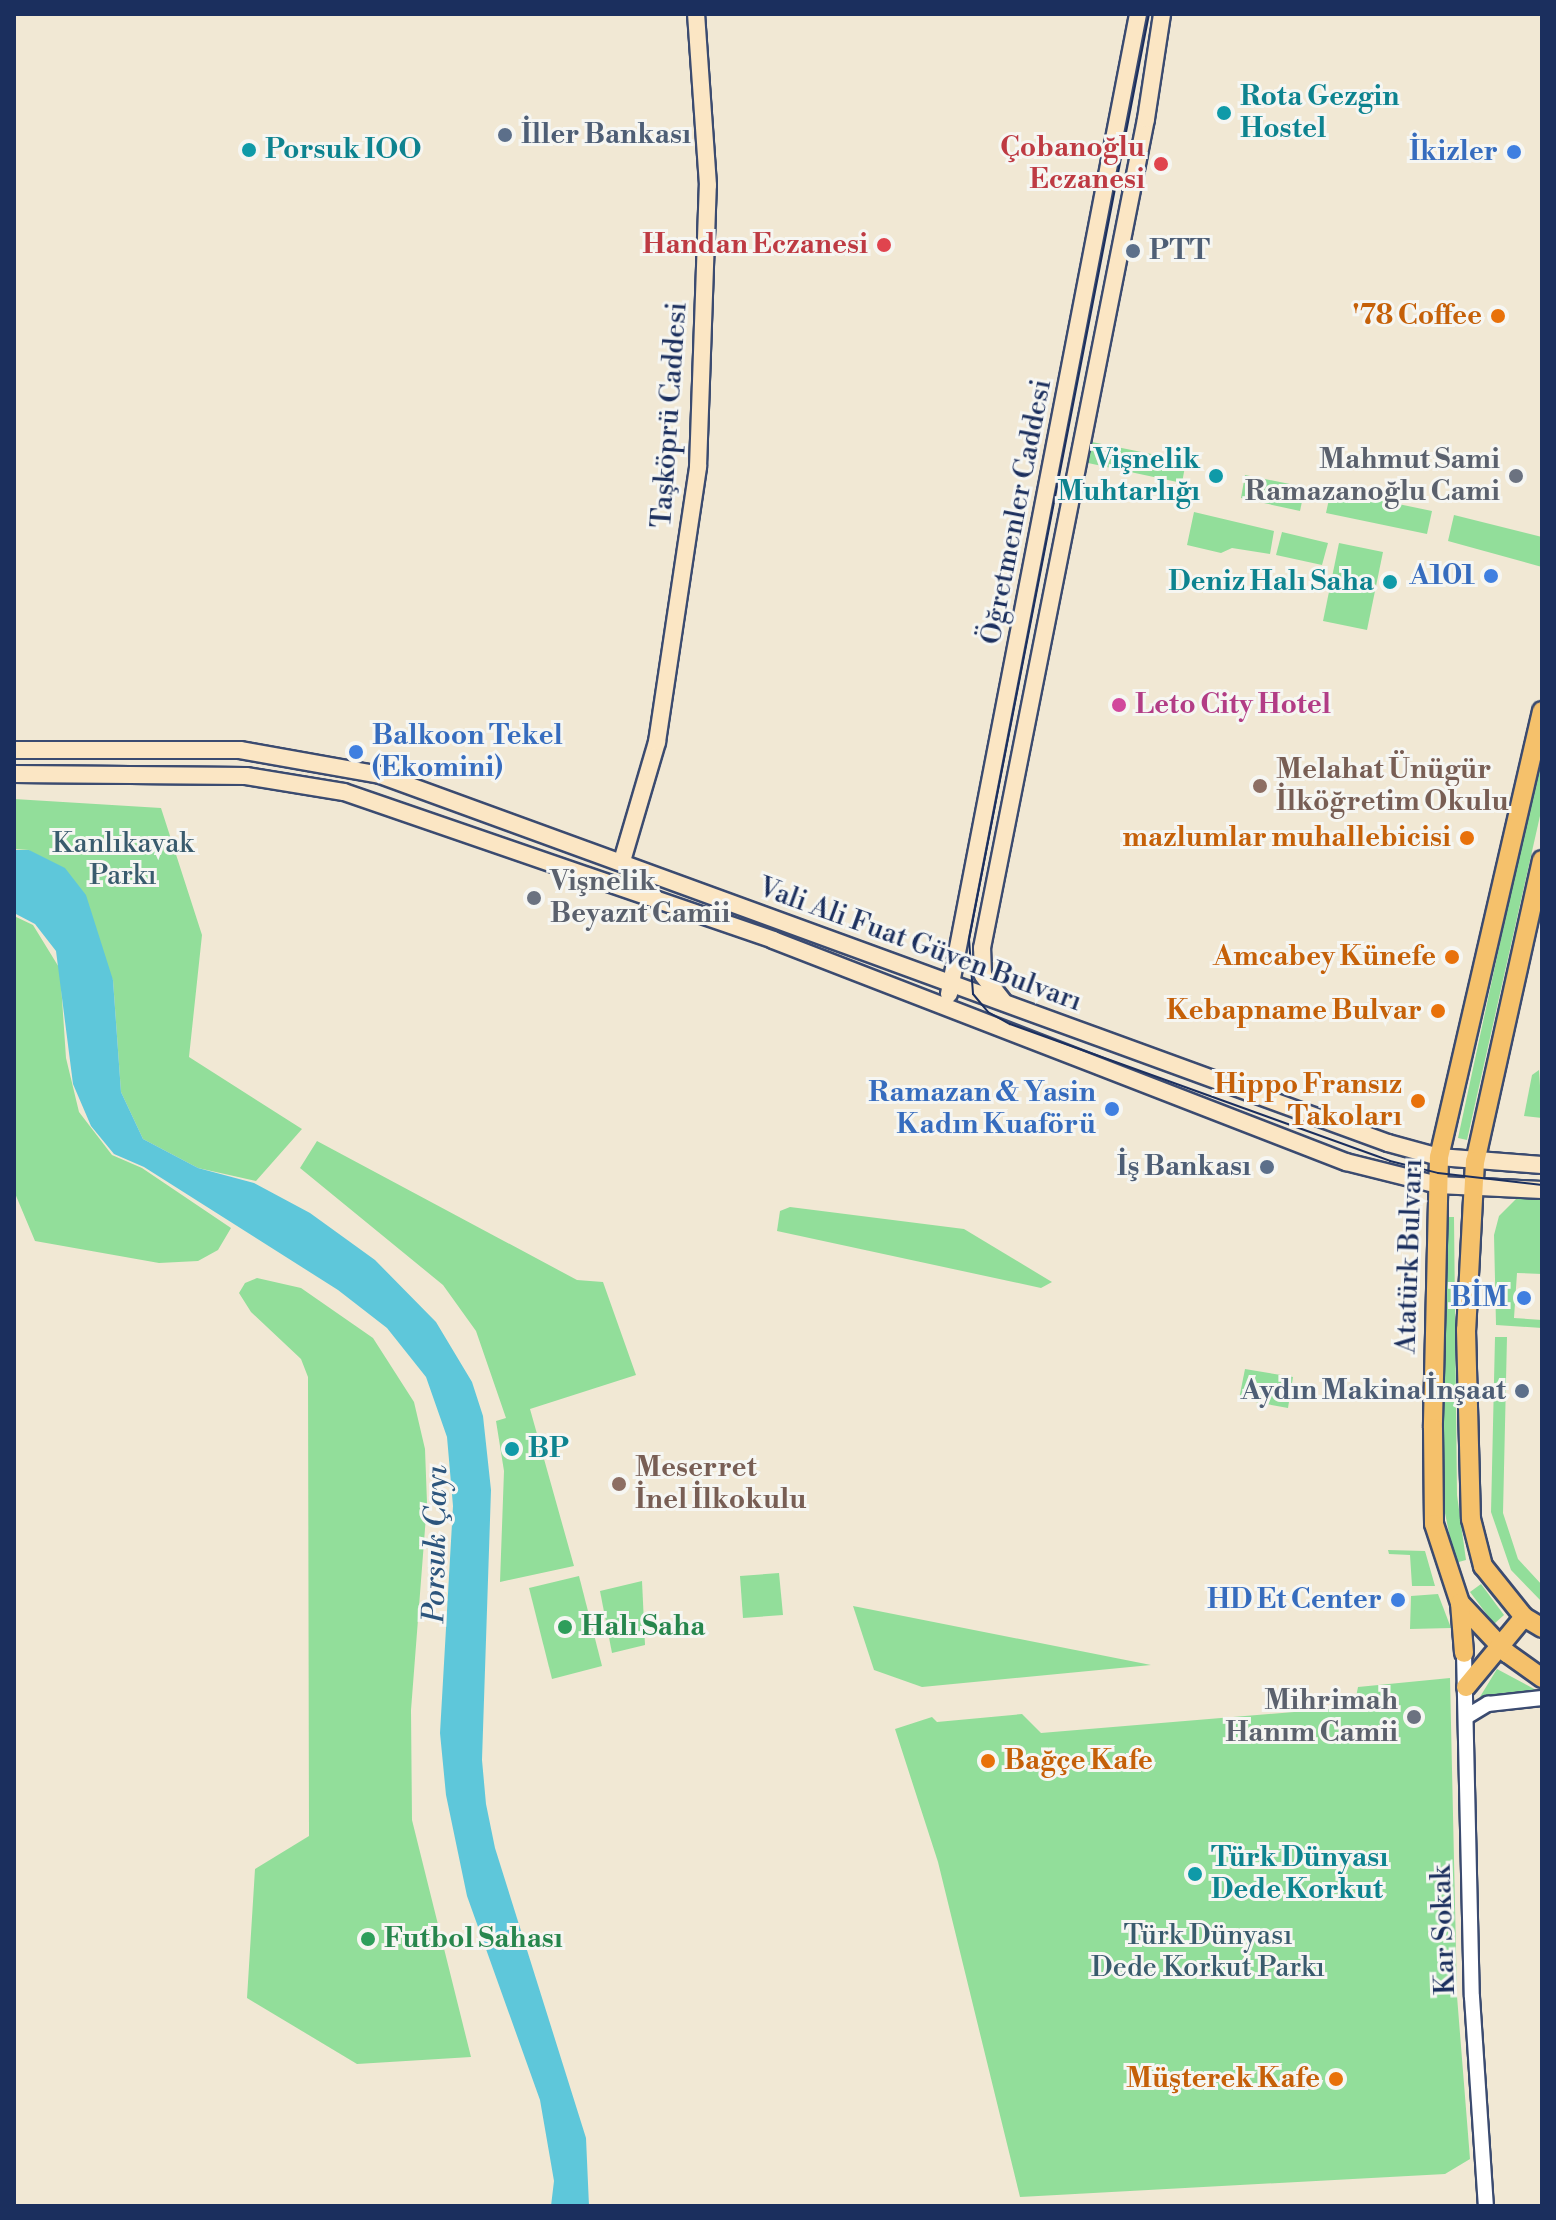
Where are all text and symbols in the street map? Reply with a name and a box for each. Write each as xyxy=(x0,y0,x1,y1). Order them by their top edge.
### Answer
place label: Rota Gezgin Hostel xyxy=(1240,80,1399,146)
marker: Rota Gezgin Hostel xyxy=(1215,104,1233,122)
place label: İller Bankası xyxy=(521,118,691,152)
marker: İller Bankası xyxy=(496,126,514,144)
place label: Çobanoğlu Eczanesi xyxy=(1000,131,1145,197)
place label: Porsuk IOO xyxy=(265,133,421,167)
place label: İkizler xyxy=(1409,135,1498,169)
marker: Porsuk IOO xyxy=(240,141,258,159)
marker: İkizler xyxy=(1505,143,1523,161)
marker: Çobanoğlu Eczanesi xyxy=(1152,155,1170,173)
place label: Handan Eczanesi xyxy=(642,228,868,262)
place label: PTT xyxy=(1149,234,1210,268)
marker: Handan Eczanesi xyxy=(875,236,893,254)
marker: PTT xyxy=(1124,242,1142,260)
place label: '78 Coffee xyxy=(1353,299,1482,333)
street label: Taşköprü Caddesi xyxy=(645,301,695,529)
marker: '78 Coffee xyxy=(1489,307,1507,325)
street label: Öğretmenler Caddesi xyxy=(975,377,1059,647)
place label: Vişnelik Muhtarlığı xyxy=(1057,443,1200,509)
place label: Mahmut Sami Ramazanoğlu Cami xyxy=(1245,443,1500,509)
marker: Vişnelik Muhtarlığı xyxy=(1207,467,1225,485)
marker: Mahmut Sami Ramazanoğlu Cami xyxy=(1507,467,1525,485)
place label: A101 xyxy=(1410,559,1475,593)
place label: Deniz Halı Saha xyxy=(1168,565,1374,599)
marker: A101 xyxy=(1482,567,1500,585)
marker: Deniz Halı Saha xyxy=(1381,573,1399,591)
place label: Leto City Hotel xyxy=(1135,688,1331,722)
marker: Leto City Hotel xyxy=(1110,696,1128,714)
place label: Balkoon Tekel (Ekomini) xyxy=(372,719,563,785)
marker: Balkoon Tekel (Ekomini) xyxy=(347,743,365,761)
place label: Melahat Ünügür İlköğretim Okulu xyxy=(1276,753,1509,819)
marker: Melahat Ünügür İlköğretim Okulu xyxy=(1251,777,1269,795)
place label: mazlumlar muhallebicisi xyxy=(1123,821,1451,855)
park label: Kanlıkavak Parkı xyxy=(52,827,194,893)
marker: mazlumlar muhallebicisi xyxy=(1458,829,1476,847)
place label: Vişnelik Beyazıt Camii xyxy=(550,865,730,931)
street label: Vali Ali Fuat Güven Bulvarı xyxy=(754,871,1086,1019)
marker: Vişnelik Beyazıt Camii xyxy=(525,889,543,907)
place label: Amcabey Künefe xyxy=(1213,940,1436,974)
marker: Amcabey Künefe xyxy=(1443,948,1461,966)
place label: Kebapname Bulvar xyxy=(1166,994,1422,1028)
marker: Kebapname Bulvar xyxy=(1429,1002,1447,1020)
place label: Hippo Fransız Takoları xyxy=(1214,1068,1402,1134)
place label: Ramazan & Yasin Kadın Kuaförü xyxy=(868,1076,1096,1142)
marker: Hippo Fransız Takoları xyxy=(1409,1092,1427,1110)
marker: Ramazan & Yasin Kadın Kuaförü xyxy=(1103,1100,1121,1118)
place label: İş Bankası xyxy=(1117,1150,1251,1184)
marker: İş Bankası xyxy=(1258,1158,1276,1176)
street label: Atatürk Bulvarı xyxy=(1390,1158,1430,1354)
place label: BİM xyxy=(1450,1281,1508,1315)
marker: BİM xyxy=(1515,1289,1533,1307)
place label: Aydın Makina İnşaat xyxy=(1241,1374,1506,1408)
marker: Aydın Makina İnşaat xyxy=(1513,1382,1531,1400)
place label: BP xyxy=(528,1432,569,1466)
marker: BP xyxy=(503,1440,521,1458)
place label: Meserret İnel İlkokulu xyxy=(635,1451,806,1517)
water label: Porsuk Çayı xyxy=(417,1465,455,1623)
marker: Meserret İnel İlkokulu xyxy=(610,1475,628,1493)
place label: HD Et Center xyxy=(1207,1583,1382,1617)
marker: HD Et Center xyxy=(1389,1591,1407,1609)
place label: Halı Saha xyxy=(581,1610,705,1644)
marker: Halı Saha xyxy=(556,1618,574,1636)
place label: Mihrimah Hanım Camii xyxy=(1225,1684,1398,1750)
marker: Mihrimah Hanım Camii xyxy=(1405,1708,1423,1726)
place label: Bağçe Kafe xyxy=(1004,1744,1153,1778)
marker: Bağçe Kafe xyxy=(979,1752,997,1770)
place label: Türk Dünyası Dede Korkut xyxy=(1211,1841,1388,1907)
marker: Türk Dünyası Dede Korkut xyxy=(1186,1865,1204,1883)
street label: Kar Sokak xyxy=(1425,1865,1463,1995)
park label: Türk Dünyası Dede Korkut Parkı xyxy=(1091,1919,1325,1985)
place label: Futbol Sahası xyxy=(384,1922,563,1956)
marker: Futbol Sahası xyxy=(359,1930,377,1948)
place label: Müşterek Kafe xyxy=(1126,2062,1320,2096)
marker: Müşterek Kafe xyxy=(1327,2070,1345,2088)

